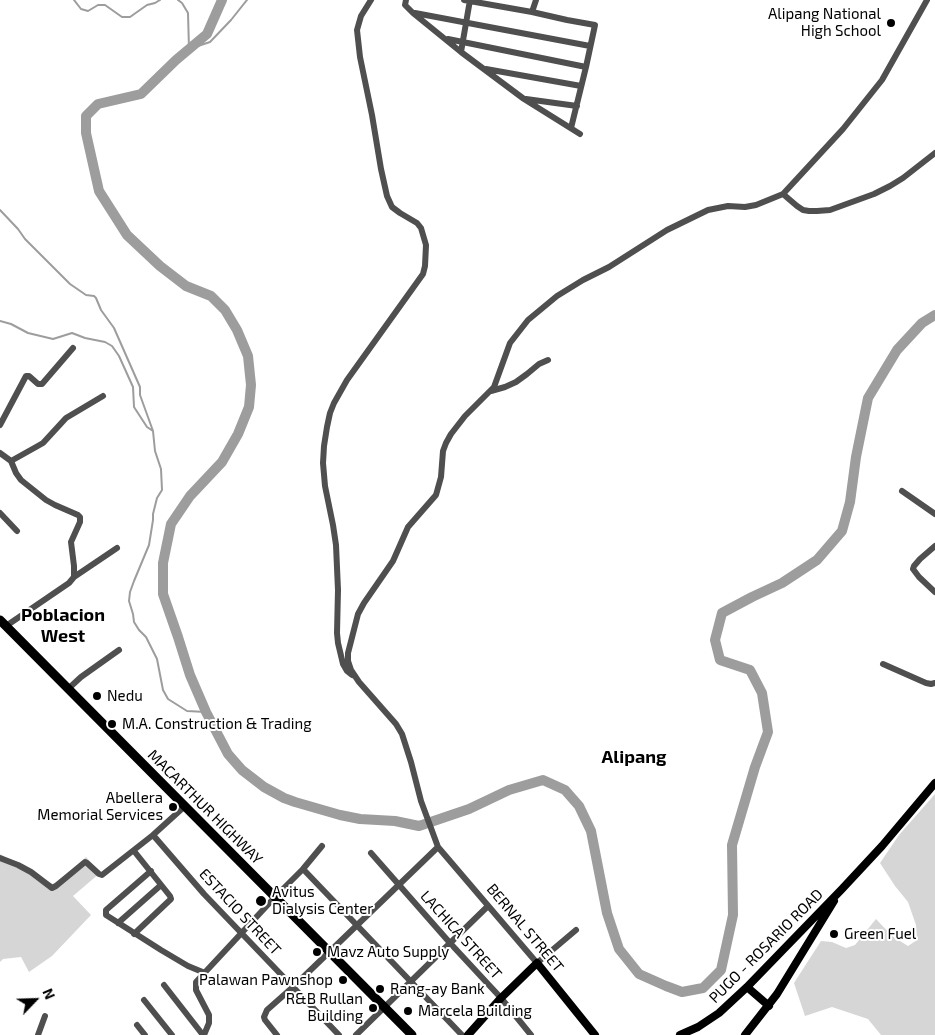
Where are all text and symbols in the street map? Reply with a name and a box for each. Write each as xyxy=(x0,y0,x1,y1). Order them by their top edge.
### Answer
place label: Alipang National High School xyxy=(768,5,881,40)
marker: Alipang National High School xyxy=(885,17,897,29)
district label: Poblacion West xyxy=(21,604,105,646)
place label: Nedu xyxy=(107,687,143,705)
marker: Nedu xyxy=(91,690,103,702)
place label: M.A. Construction & Trading xyxy=(122,715,312,733)
marker: M.A. Construction & Trading xyxy=(106,718,118,730)
street label: MACARTHUR HIGHWAY xyxy=(144,746,266,868)
district label: Alipang xyxy=(602,746,666,768)
place label: Abellera Memorial Services xyxy=(37,789,163,824)
marker: Abellera Memorial Services xyxy=(167,801,179,813)
street label: ESTACIO STREET xyxy=(195,865,285,959)
street label: BERNAL STREET xyxy=(483,880,567,976)
place label: Avitus Dialysis Center xyxy=(272,883,373,918)
street label: PUGO - ROSARIO ROAD xyxy=(705,885,827,1007)
street label: LACHICA STREET xyxy=(417,887,505,983)
marker: Avitus Dialysis Center xyxy=(254,894,268,908)
place label: Green Fuel xyxy=(844,925,916,943)
marker: Green Fuel xyxy=(828,928,840,940)
place label: Mavz Auto Supply xyxy=(327,943,449,961)
marker: Mavz Auto Supply xyxy=(311,946,323,958)
place label: Palawan Pawnshop xyxy=(199,971,333,989)
marker: Palawan Pawnshop xyxy=(337,974,349,986)
north arrow xyxy=(10,975,60,1025)
place label: Rang-ay Bank xyxy=(390,980,485,998)
marker: Rang-ay Bank xyxy=(374,983,386,995)
text: N xyxy=(39,986,59,1002)
place label: R&B Rullan Building xyxy=(286,990,363,1025)
marker: R&B Rullan Building xyxy=(367,1002,379,1014)
place label: Marcela Building xyxy=(418,1002,532,1020)
marker: Marcela Building xyxy=(402,1005,414,1017)

